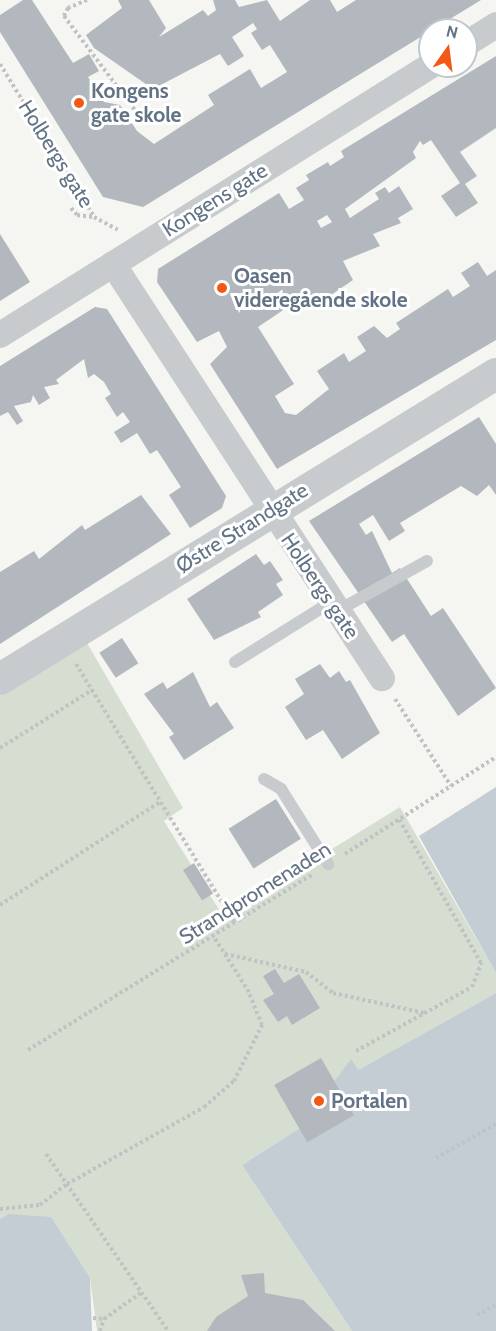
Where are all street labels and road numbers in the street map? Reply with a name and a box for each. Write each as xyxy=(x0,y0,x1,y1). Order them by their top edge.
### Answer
street label: Holbergs gate xyxy=(13,96,99,212)
street label: Kongens gate xyxy=(158,158,272,242)
street label: Østre Strandgate xyxy=(171,477,313,579)
street label: Holbergs gate xyxy=(275,528,365,644)
street label: Strandpromenaden xyxy=(175,836,335,950)

